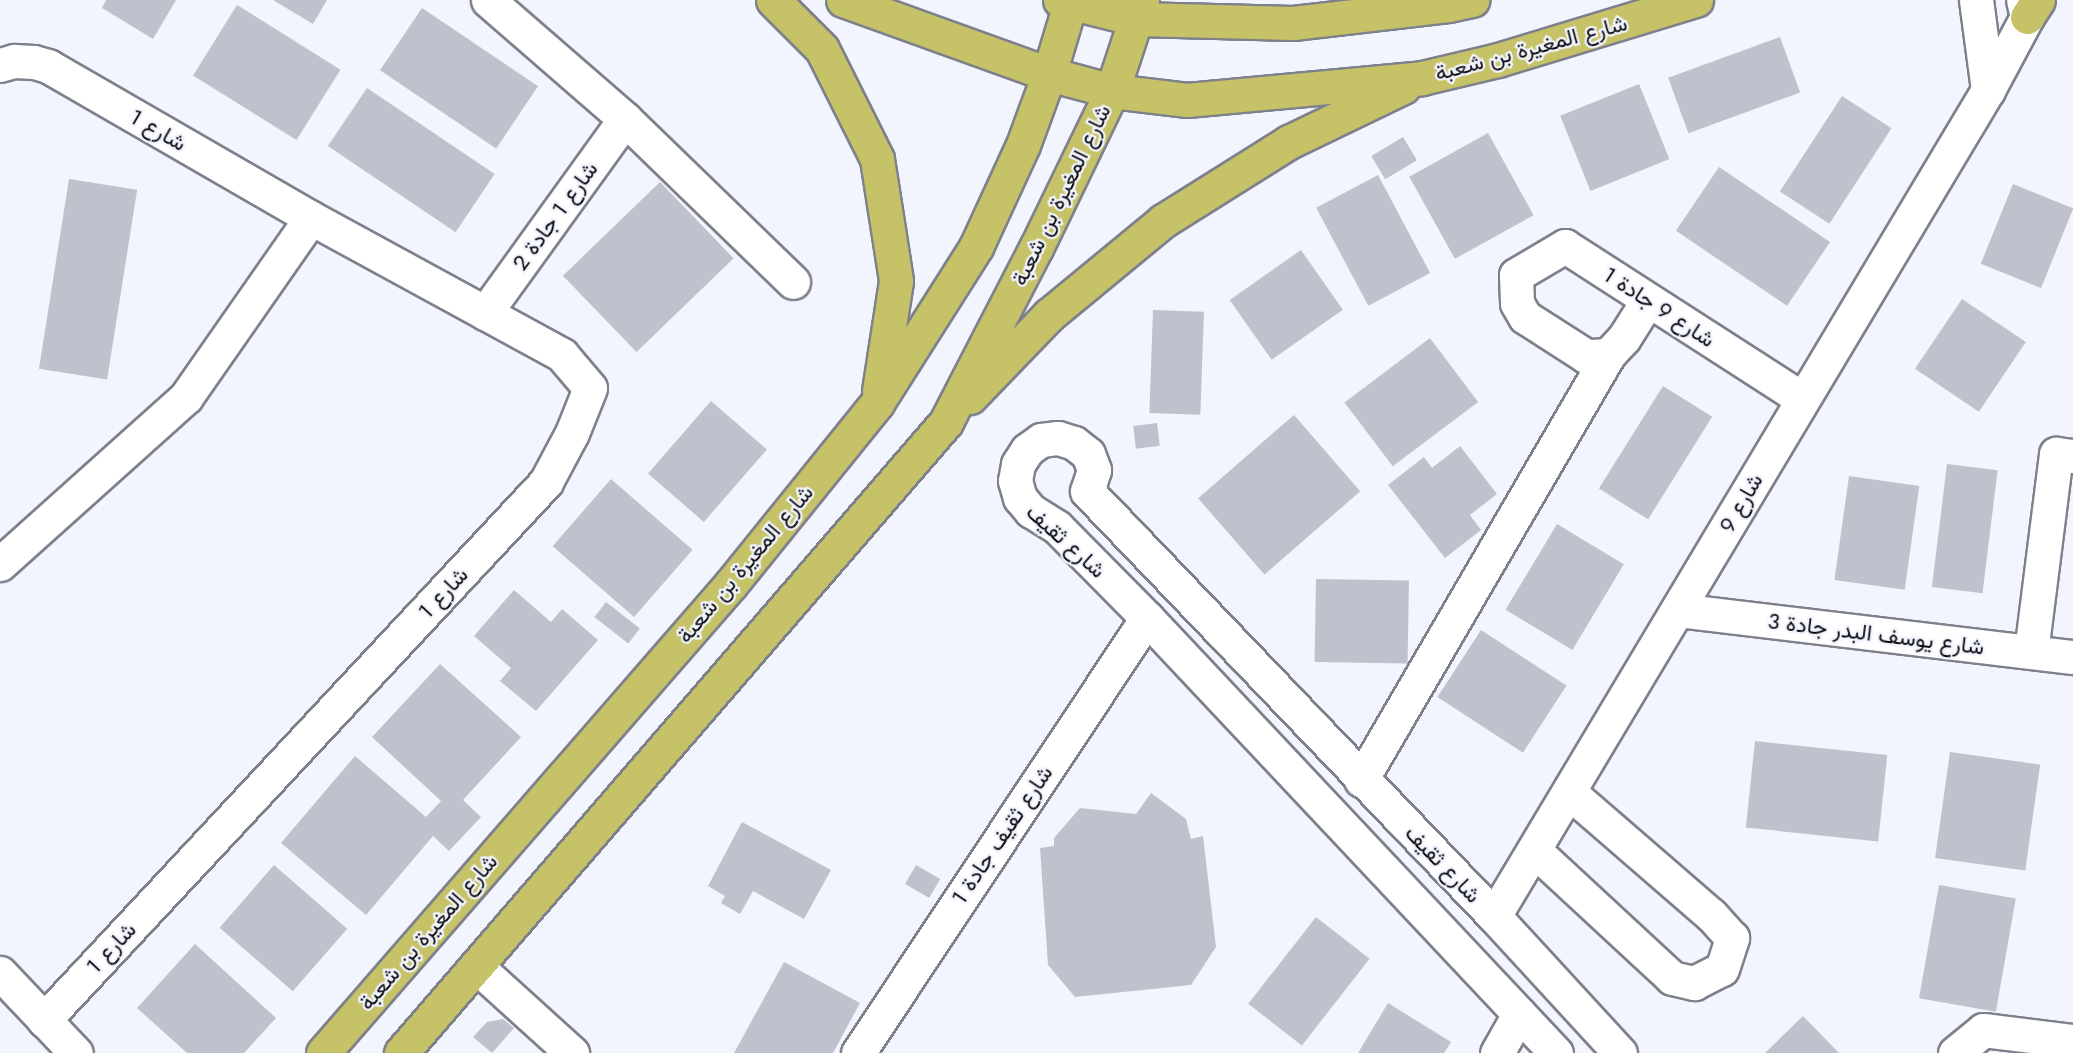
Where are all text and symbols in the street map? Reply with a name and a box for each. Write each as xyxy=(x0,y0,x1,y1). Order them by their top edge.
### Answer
street label: شارع المغيرة بن شعبة xyxy=(1432,10,1630,86)
street label: شارع المغيرة بن شعبة xyxy=(1006,100,1116,290)
street label: شارع 1 xyxy=(125,103,191,157)
street label: شارع 1 جادة 2 xyxy=(507,157,603,275)
street label: شارع 9 جادة 1 xyxy=(1598,261,1720,353)
street label: شارع 9 xyxy=(1714,469,1768,537)
street label: شارع المغيرة بن شعبة xyxy=(671,480,819,648)
street label: شارع ثقيف xyxy=(1021,499,1111,583)
street label: شارع 1 xyxy=(413,562,473,624)
street label: شارع يوسف البدر جادة 3 xyxy=(1766,608,1986,660)
street label: شارع ثقيف جادة 1 xyxy=(946,761,1058,909)
street label: شارع ثقيف xyxy=(1400,820,1486,908)
street label: شارع المغيرة بن شعبة xyxy=(353,849,503,1015)
street label: شارع 1 xyxy=(81,917,141,979)

